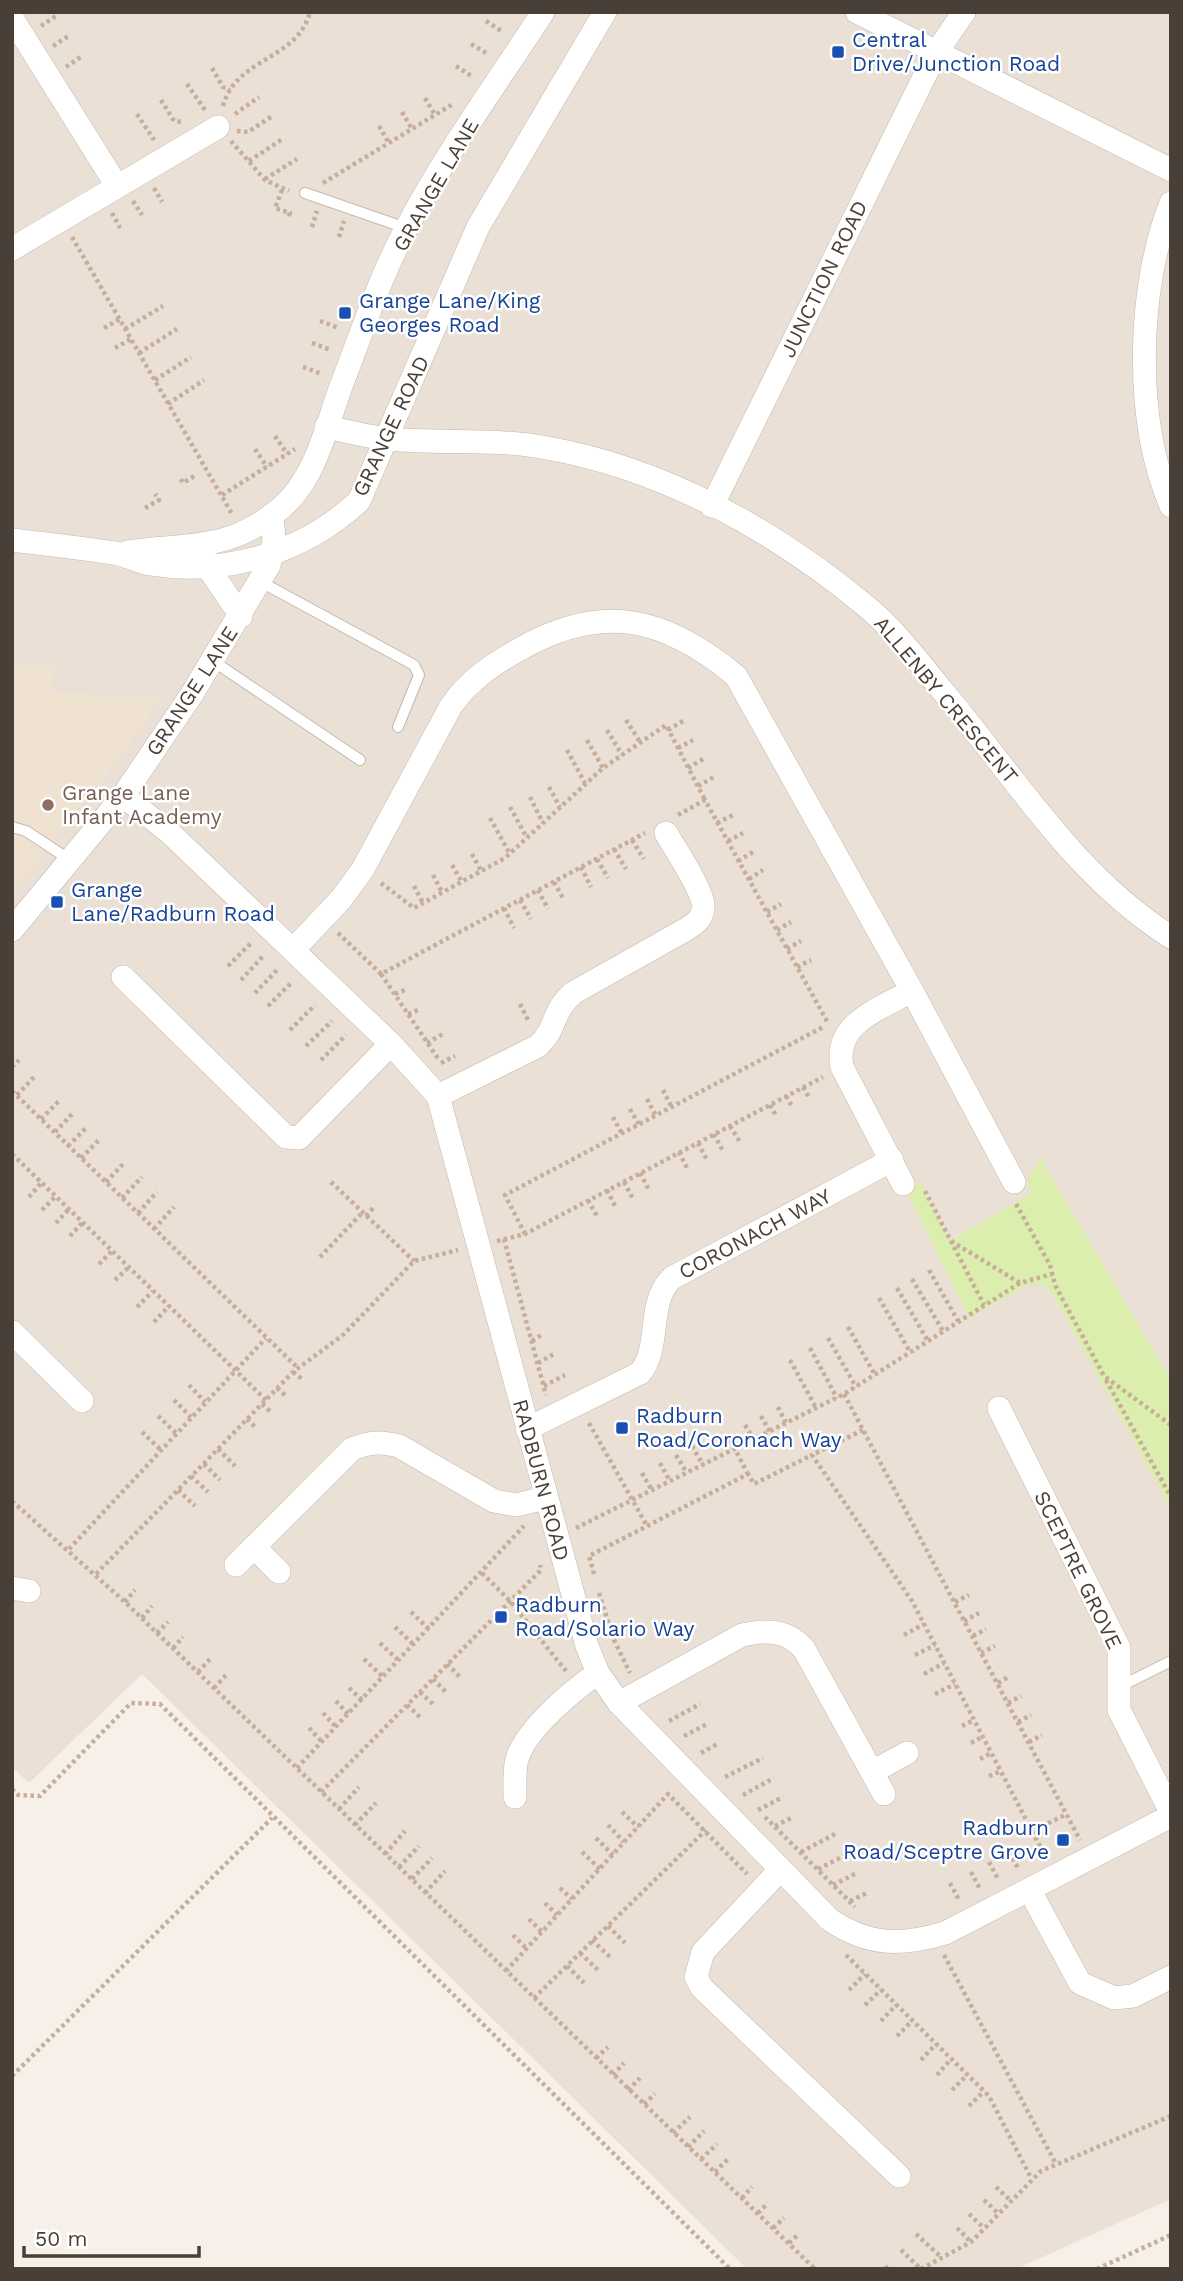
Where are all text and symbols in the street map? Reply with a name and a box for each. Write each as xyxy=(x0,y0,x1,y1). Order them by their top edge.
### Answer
place label: Central Drive/Junction Road xyxy=(852,27,1060,76)
marker: Central Drive/Junction Road xyxy=(830,44,846,60)
street label: GRANGE LANE xyxy=(387,114,484,256)
street label: JUNCTION ROAD xyxy=(775,196,872,361)
place label: Grange Lane/King Georges Road xyxy=(359,288,541,337)
marker: Grange Lane/King Georges Road xyxy=(337,305,353,321)
street label: GRANGE ROAD xyxy=(347,351,434,500)
street label: ALLENBY CRESCENT xyxy=(869,611,1024,789)
street label: GRANGE LANE xyxy=(140,621,243,760)
place label: Grange Lane Infant Academy xyxy=(62,780,222,829)
marker: Grange Lane Infant Academy xyxy=(40,797,56,813)
place label: Grange Lane/Radburn Road xyxy=(71,877,275,926)
marker: Grange Lane/Radburn Road xyxy=(49,894,65,910)
street label: CORONACH WAY xyxy=(674,1183,835,1284)
street label: RADBURN ROAD xyxy=(508,1396,575,1563)
place label: Radburn Road/Coronach Way xyxy=(636,1403,842,1452)
marker: Radburn Road/Coronach Way xyxy=(614,1420,630,1436)
street label: SCEPTRE GROVE xyxy=(1029,1487,1128,1653)
place label: Radburn Road/Solario Way xyxy=(515,1592,695,1641)
marker: Radburn Road/Solario Way xyxy=(493,1609,509,1625)
place label: Radburn Road/Sceptre Grove xyxy=(843,1815,1049,1864)
marker: Radburn Road/Sceptre Grove xyxy=(1055,1832,1071,1848)
scale bar xyxy=(24,2214,200,2258)
text: 50 m xyxy=(35,2226,87,2251)

